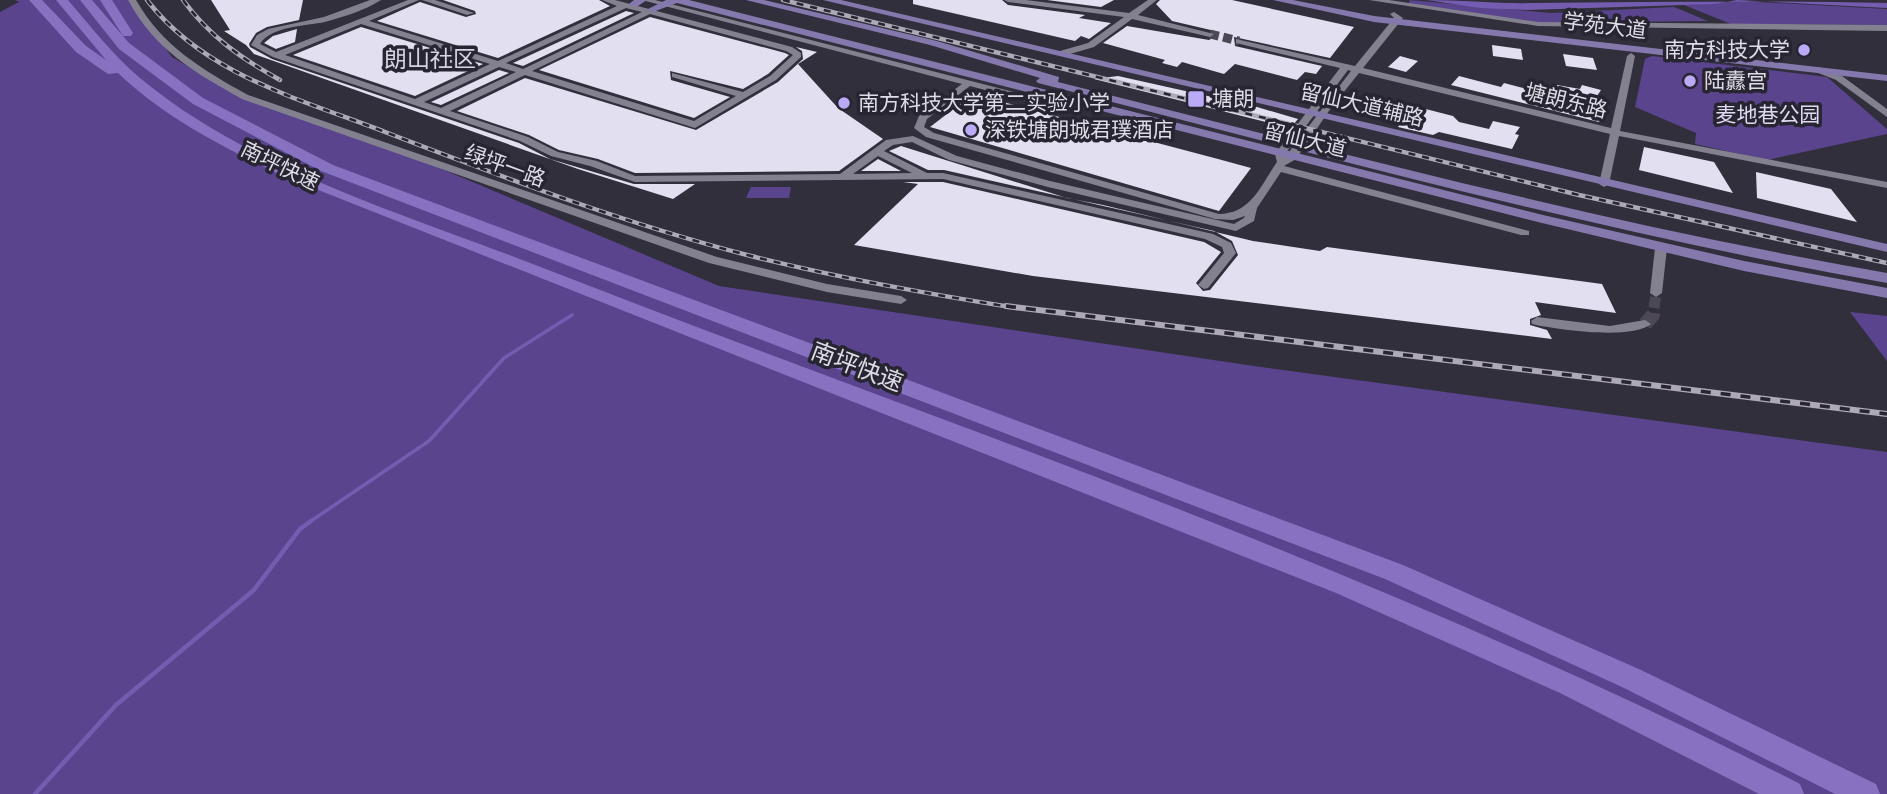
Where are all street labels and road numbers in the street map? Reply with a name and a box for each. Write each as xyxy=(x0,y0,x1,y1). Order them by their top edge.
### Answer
street label: 学苑大道 xyxy=(1562,8,1648,43)
street label: 留仙大道辅路 xyxy=(1298,78,1426,131)
street label: 塘朗东路 xyxy=(1522,78,1610,123)
street label: 留仙大道 xyxy=(1261,117,1349,162)
street label: 南坪快速 xyxy=(237,136,323,195)
street label: 绿坪一路 xyxy=(461,139,549,192)
street label: 南坪快速 xyxy=(807,336,907,397)

